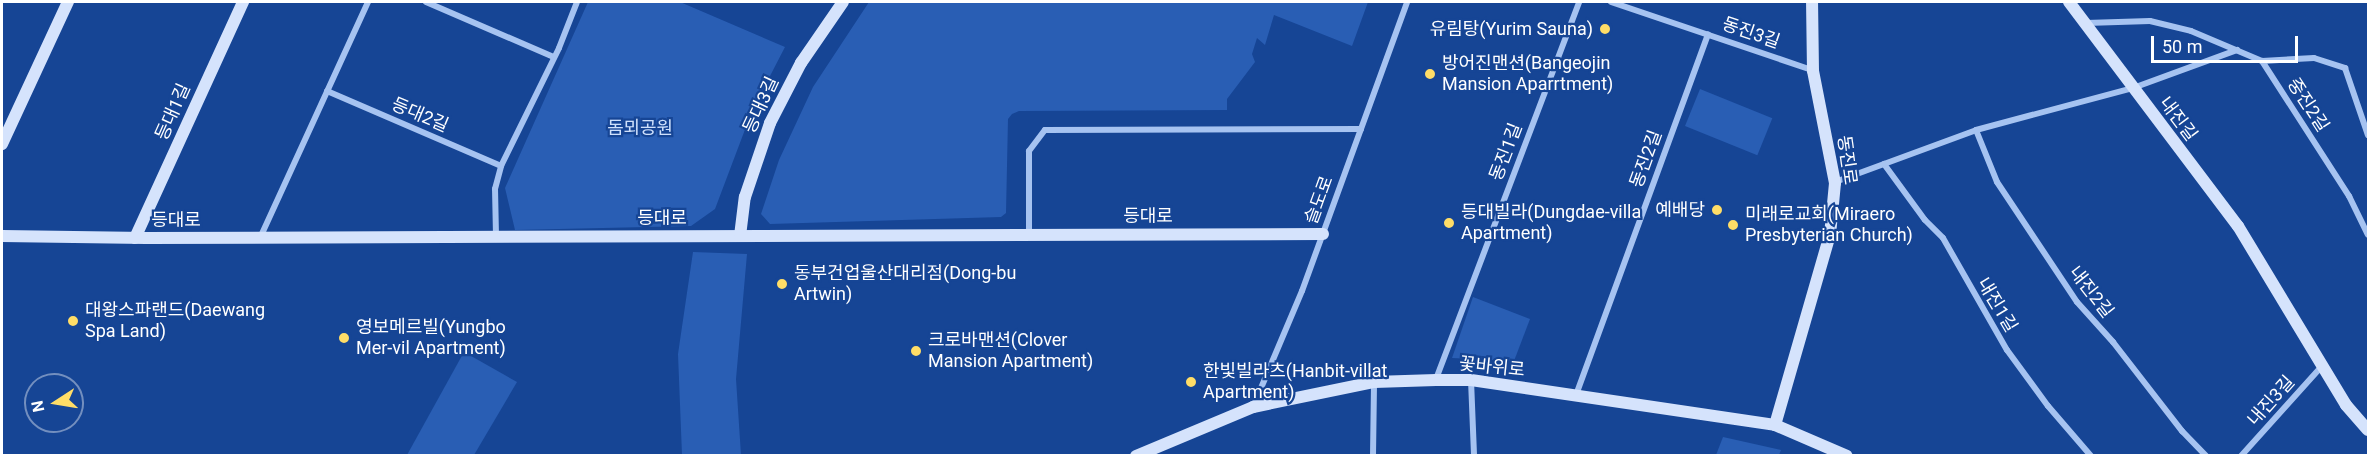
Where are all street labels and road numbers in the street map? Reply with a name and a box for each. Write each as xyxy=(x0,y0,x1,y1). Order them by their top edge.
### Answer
street label: 동진3길 xyxy=(1719,13,1783,53)
street label: 등대3길 xyxy=(739,73,783,137)
street label: 중진2길 xyxy=(2283,74,2333,136)
street label: 등대1길 xyxy=(151,80,195,144)
street label: 등대2길 xyxy=(388,93,452,137)
street label: 내진길 xyxy=(2154,93,2202,145)
street label: 동진1길 xyxy=(1485,120,1527,184)
street label: 동진2길 xyxy=(1626,127,1666,191)
street label: 동진로 xyxy=(1833,134,1861,186)
street label: 슬도로 xyxy=(1300,173,1338,227)
street label: 등대로 xyxy=(1123,205,1173,227)
street label: 등대로 xyxy=(637,207,687,229)
street label: 등대로 xyxy=(151,209,201,231)
street label: 내진2길 xyxy=(2064,262,2118,322)
street label: 내진1길 xyxy=(1972,274,2022,336)
street label: 꽃바위로 xyxy=(1458,353,1526,381)
street label: 내진3길 xyxy=(2243,372,2299,430)

